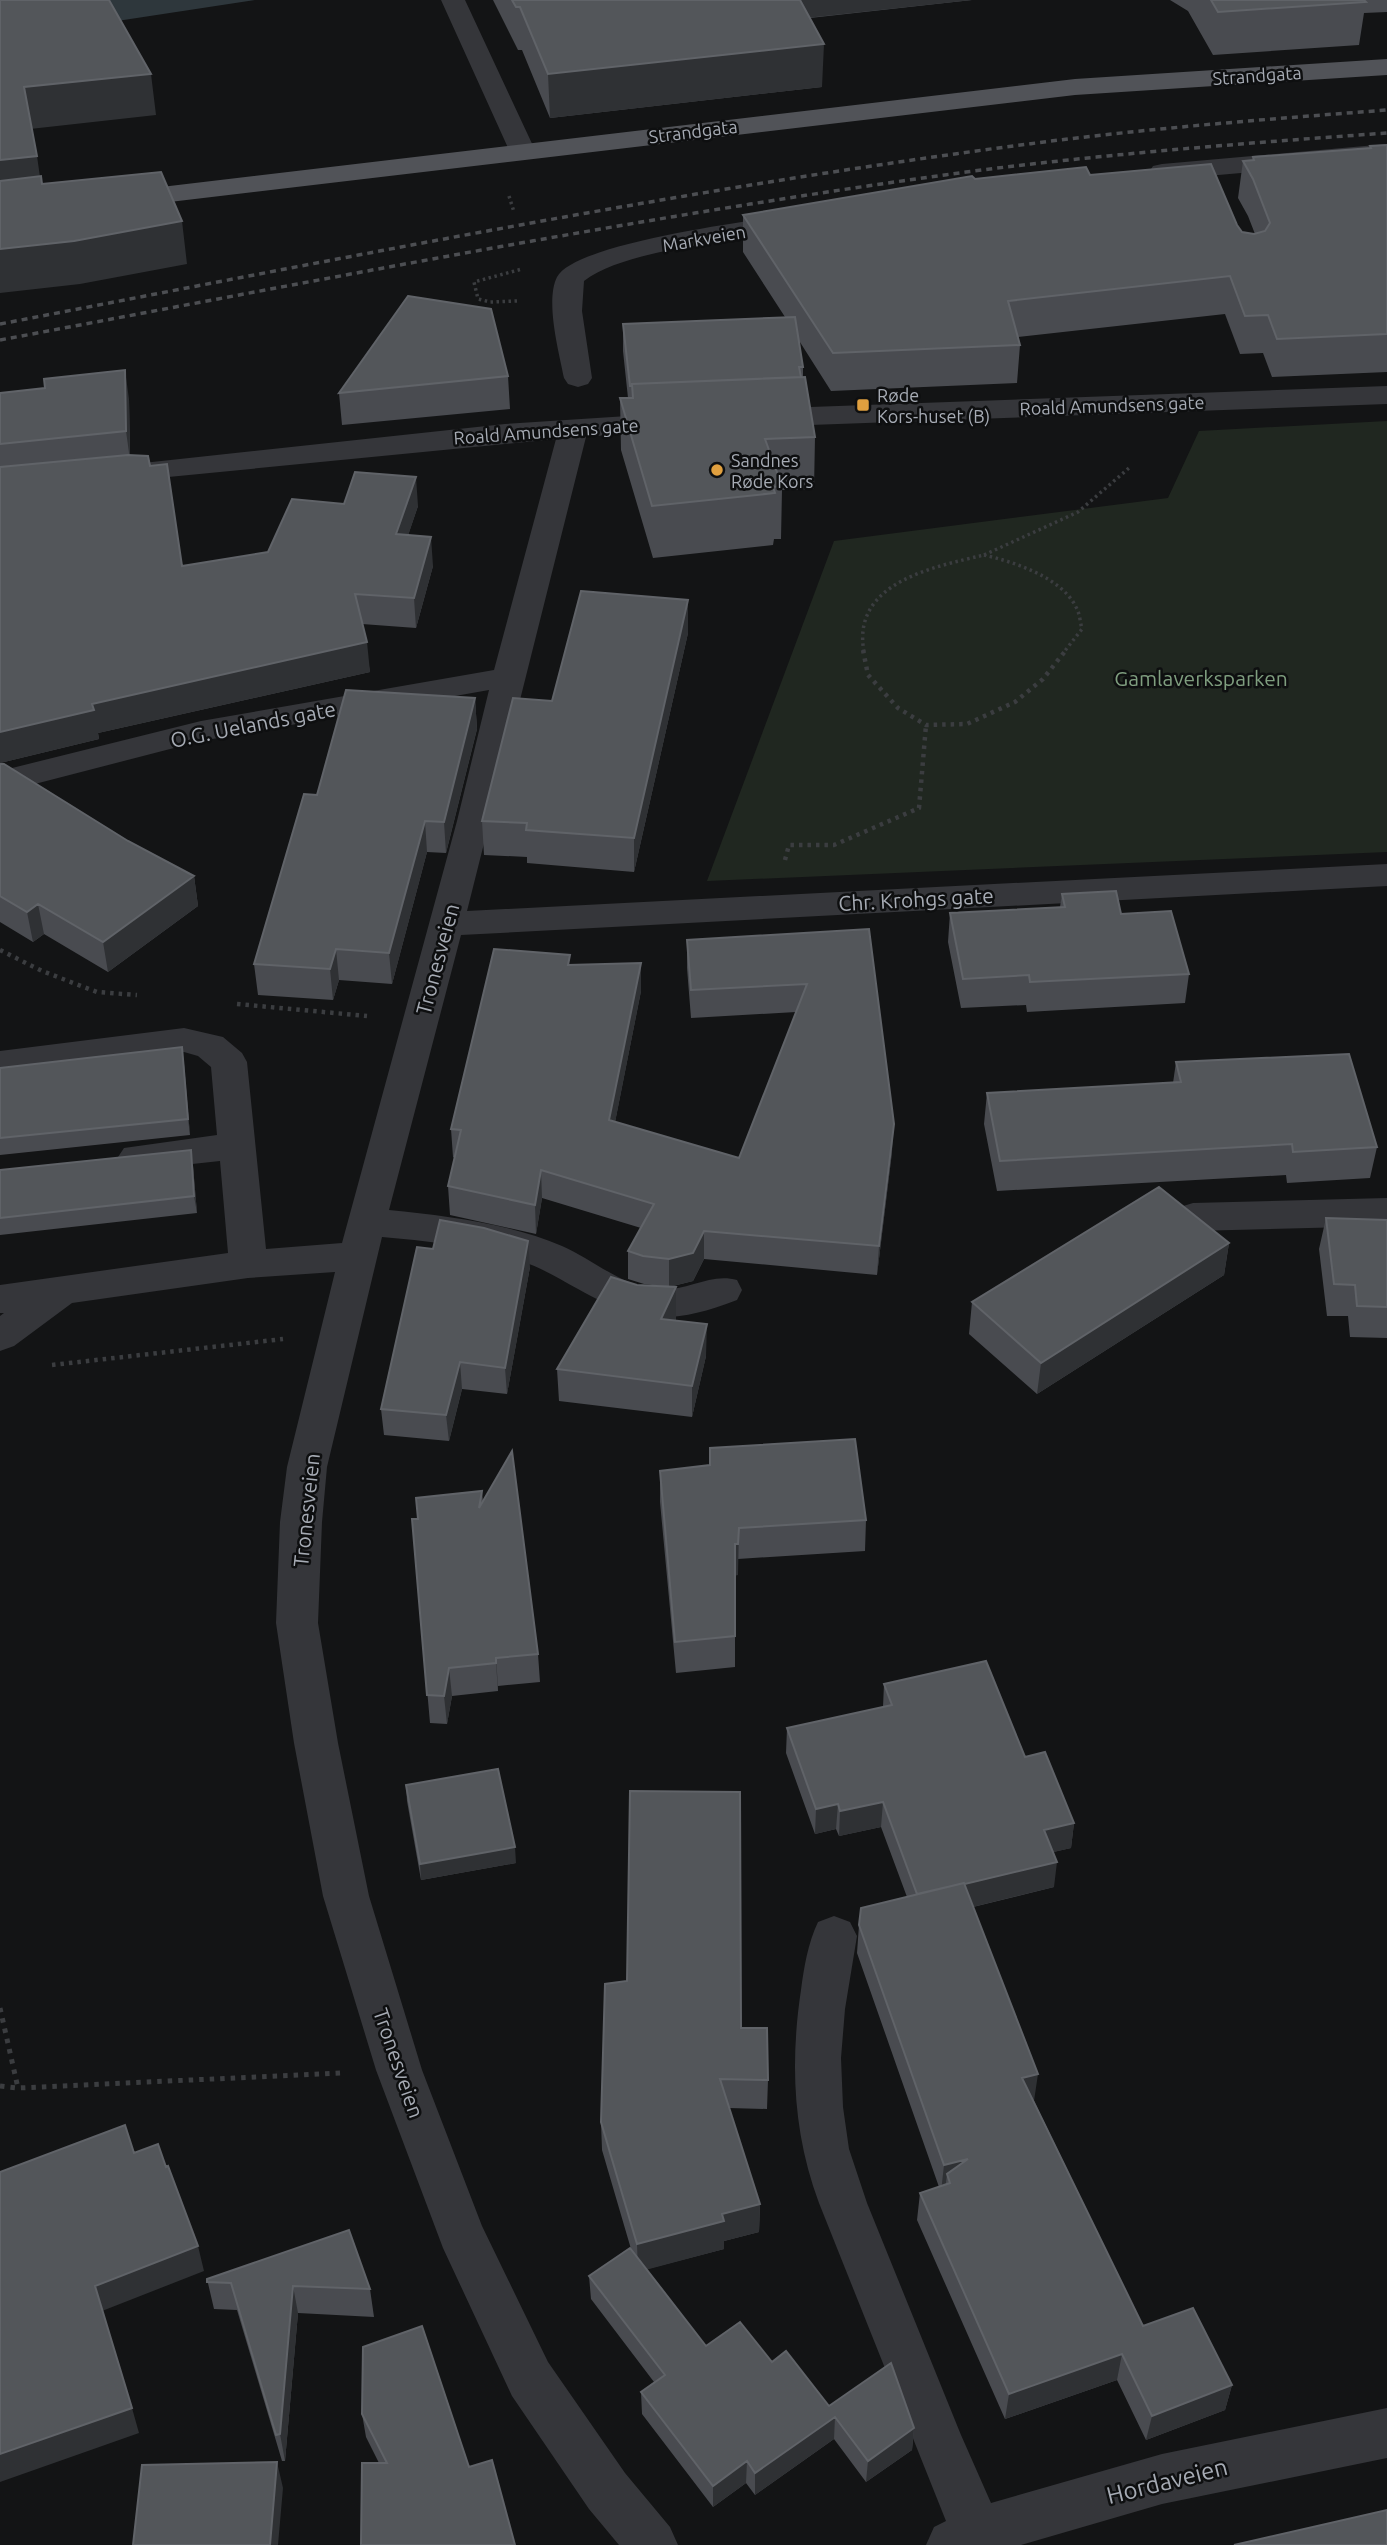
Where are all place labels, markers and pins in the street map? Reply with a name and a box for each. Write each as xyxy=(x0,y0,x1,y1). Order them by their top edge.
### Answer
place label: Røde Kors-huset (B) xyxy=(877,385,990,427)
marker: Røde Kors-huset (B) xyxy=(855,397,871,413)
place label: Sandnes Røde Kors xyxy=(731,450,813,491)
marker: Sandnes Røde Kors xyxy=(709,462,725,478)

